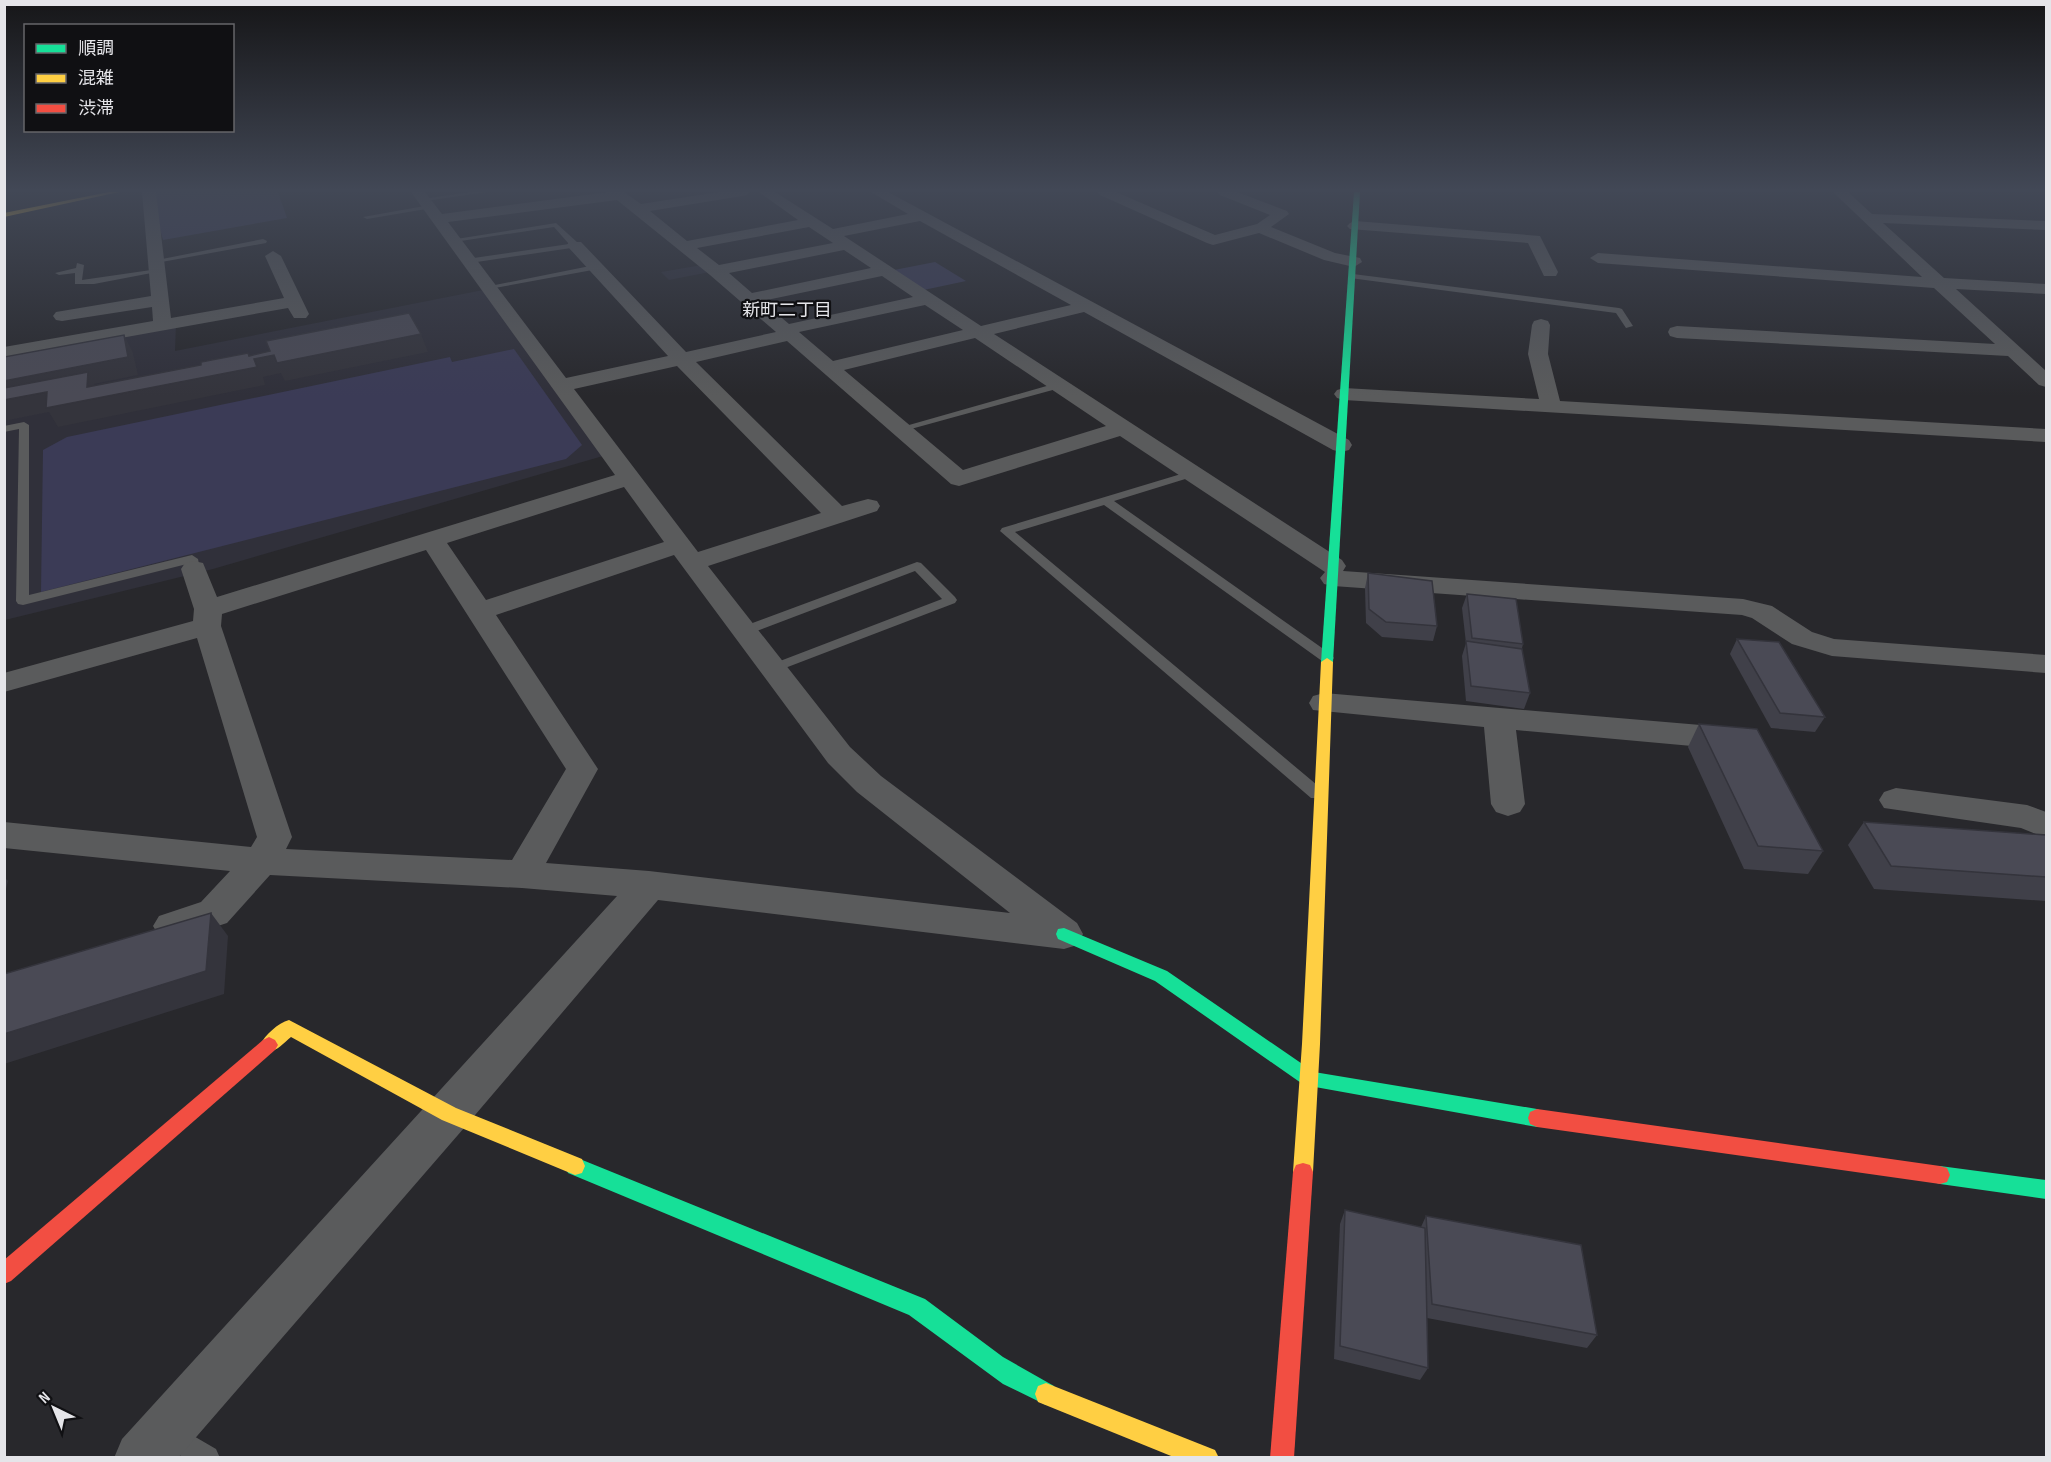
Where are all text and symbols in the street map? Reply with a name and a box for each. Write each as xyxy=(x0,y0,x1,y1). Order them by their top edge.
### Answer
legend xyxy=(24,24,234,132)
text: 順調 xyxy=(78,38,114,59)
text: 混雑 xyxy=(78,68,114,89)
text: 渋滞 xyxy=(78,98,114,119)
district label: 新町二丁目 xyxy=(742,300,832,321)
north arrow xyxy=(24,1378,84,1438)
text: N xyxy=(35,1388,54,1408)

